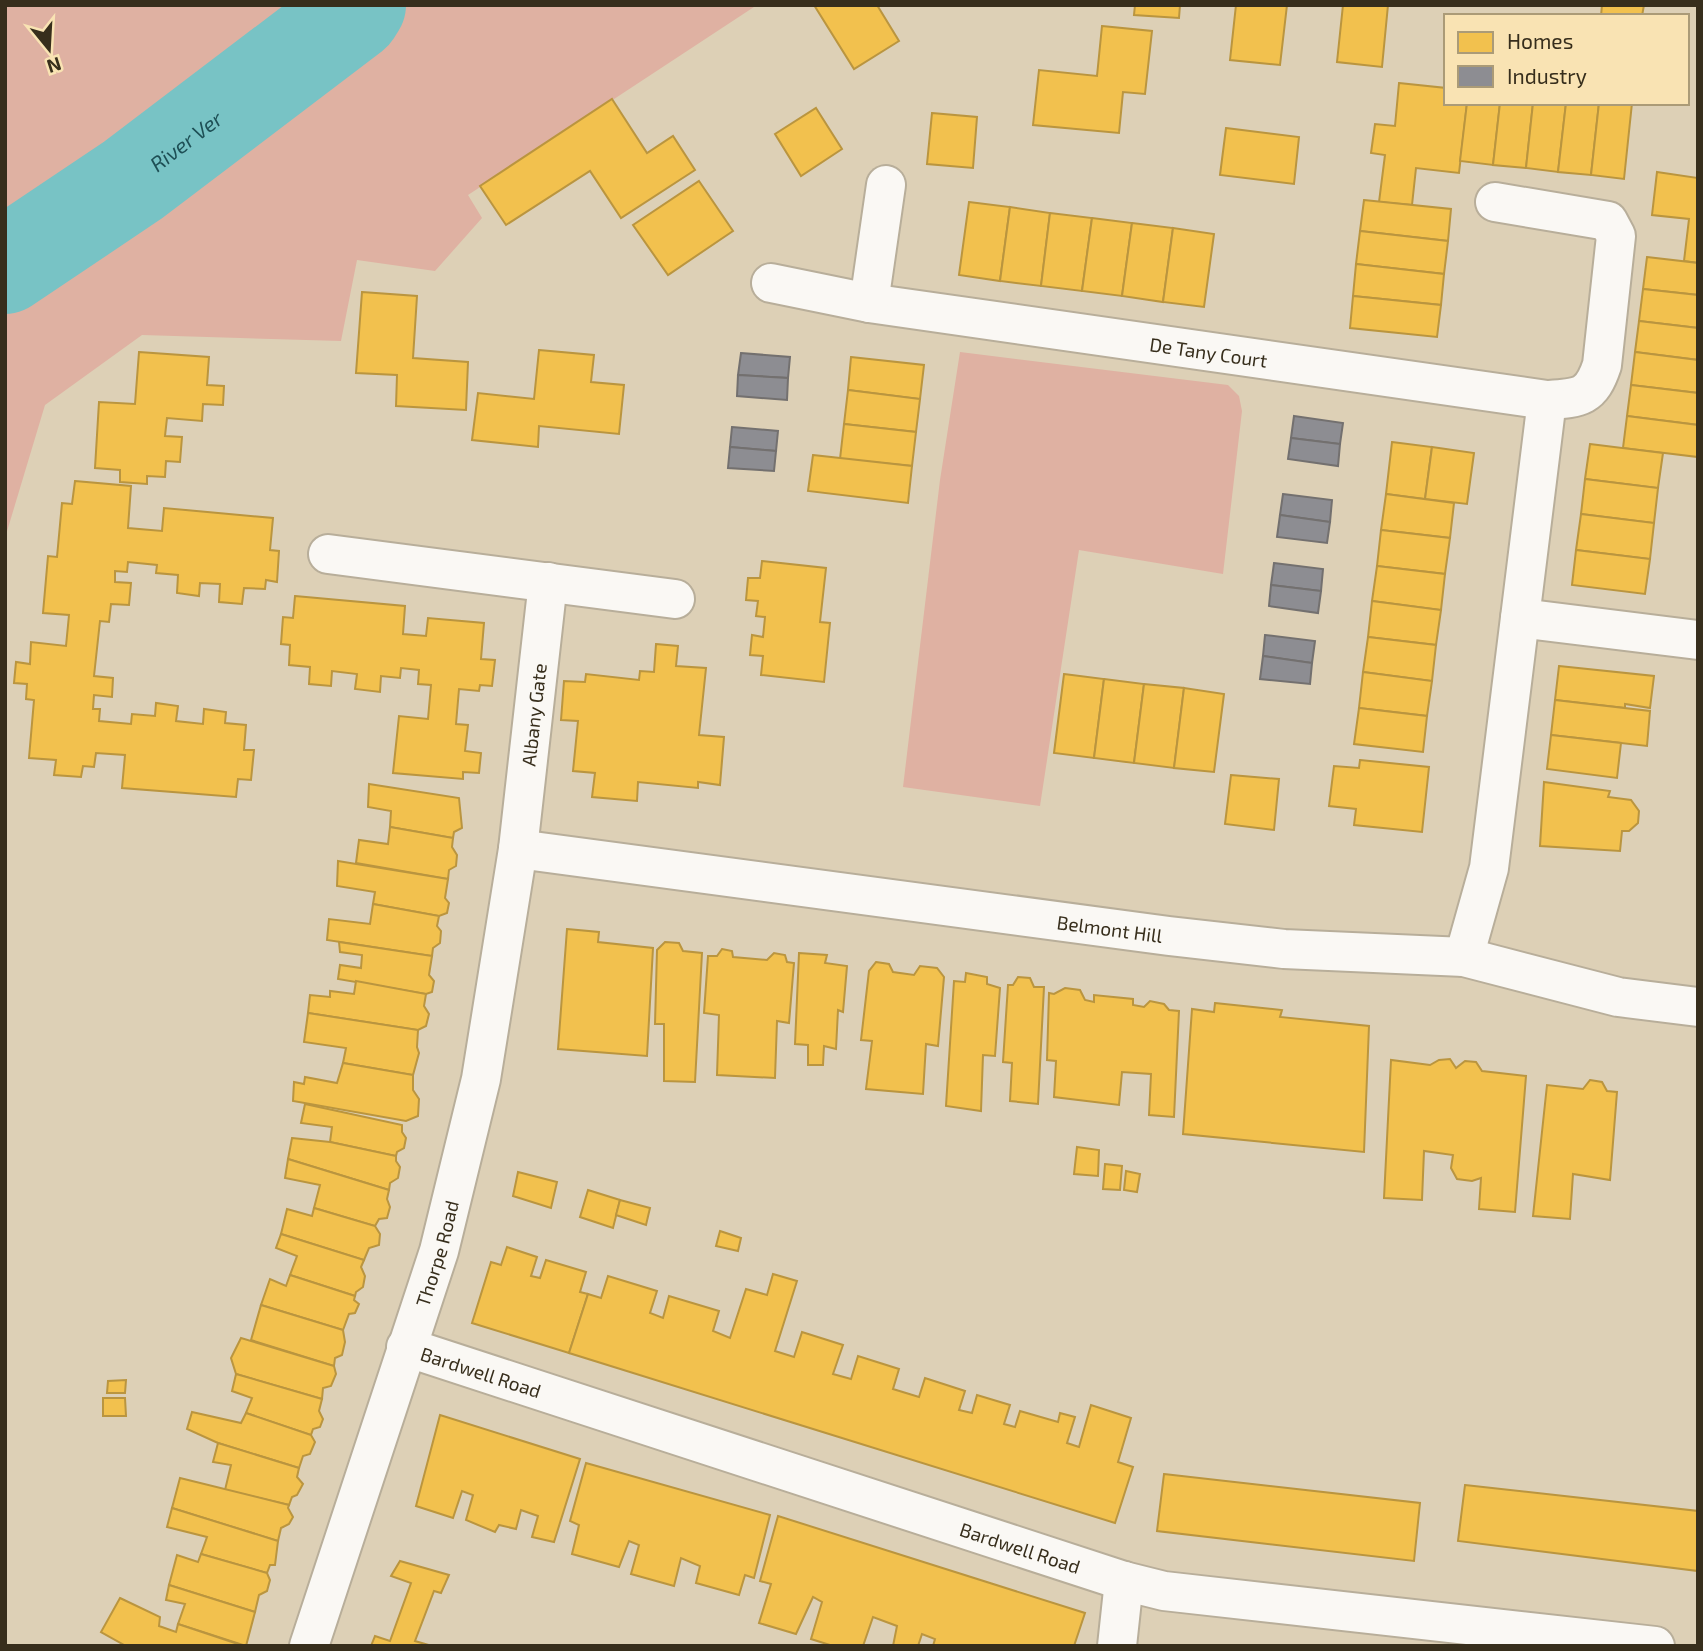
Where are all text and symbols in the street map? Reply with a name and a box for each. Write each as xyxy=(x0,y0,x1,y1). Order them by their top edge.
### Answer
north arrow xyxy=(14,14,84,84)
legend xyxy=(1444,14,1689,105)
text: Homes xyxy=(1507,28,1573,53)
text: N xyxy=(44,53,64,79)
text: Industry xyxy=(1507,63,1587,88)
water label: River Ver xyxy=(144,104,227,176)
street label: De Tany Court xyxy=(1148,332,1269,371)
street label: Albany Gate xyxy=(516,662,550,767)
street label: Belmont Hill xyxy=(1055,910,1164,947)
street label: Thorpe Road xyxy=(410,1198,463,1309)
street label: Bardwell Road xyxy=(418,1341,544,1402)
street label: Bardwell Road xyxy=(957,1517,1083,1578)

